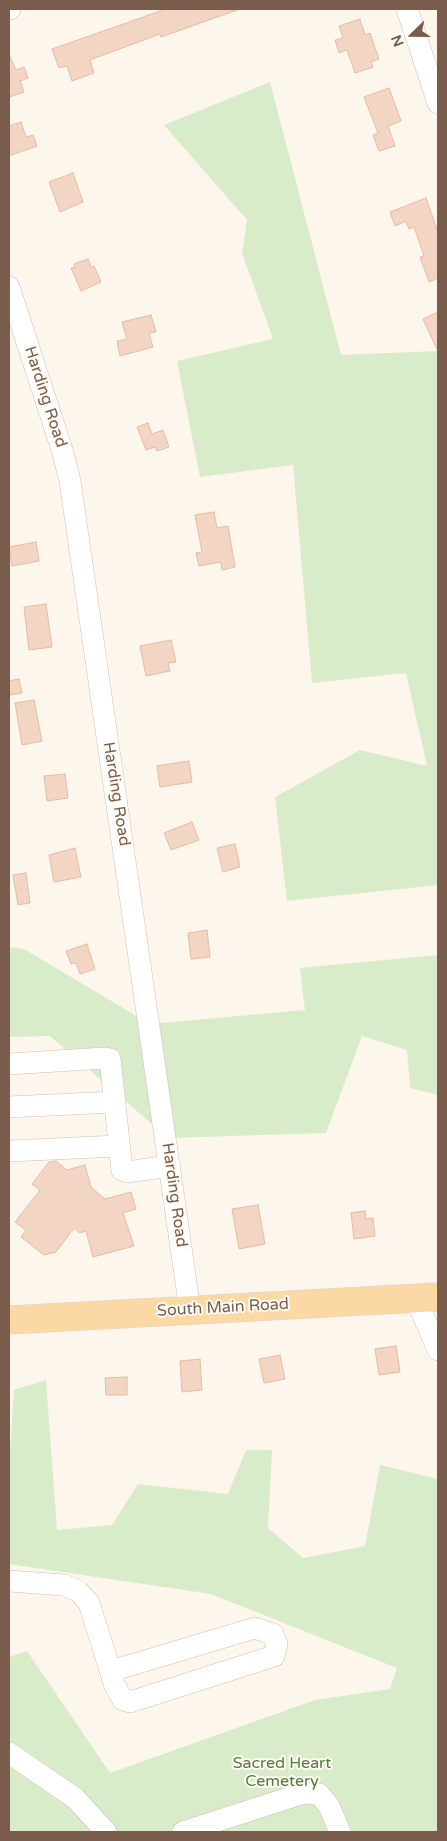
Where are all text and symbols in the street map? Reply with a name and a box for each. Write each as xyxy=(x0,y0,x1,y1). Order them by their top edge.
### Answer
north arrow xyxy=(387,10,437,60)
text: N xyxy=(388,32,408,49)
street label: Harding Road xyxy=(20,344,70,450)
street label: Harding Road xyxy=(98,741,134,847)
street label: Harding Road xyxy=(157,1142,191,1248)
street label: South Main Road xyxy=(157,1295,289,1321)
park label: Sacred Heart Cemetery xyxy=(233,1754,331,1792)

